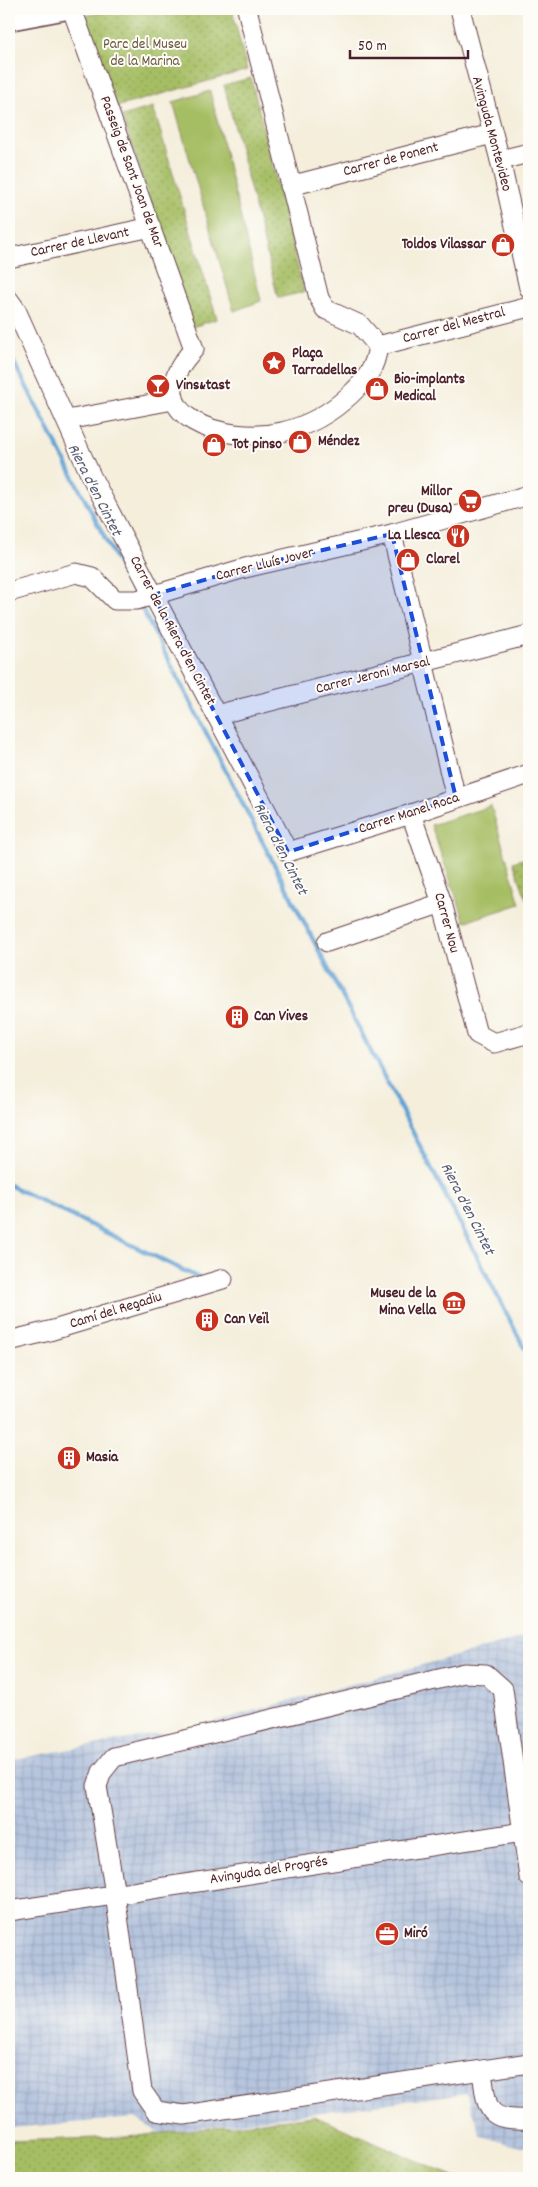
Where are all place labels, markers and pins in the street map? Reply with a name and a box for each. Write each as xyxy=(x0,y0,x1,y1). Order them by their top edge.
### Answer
shop icon: Toldos Vilassar xyxy=(490,232,516,258)
place label: Toldos Vilassar xyxy=(402,234,486,256)
place label: Plaça Tarradellas xyxy=(292,343,357,382)
place icon: Plaça Tarradellas xyxy=(261,350,287,376)
place label: Bio-implants Medical xyxy=(394,369,465,408)
bar icon: Vins&tast xyxy=(145,373,171,399)
place label: Vins&tast xyxy=(176,375,231,397)
shop icon: Bio-implants Medical xyxy=(364,376,390,402)
shop icon: Méndez xyxy=(287,429,313,455)
place label: Méndez xyxy=(318,431,360,453)
shop icon: Tot pinso xyxy=(201,432,227,458)
place label: Tot pinso xyxy=(232,434,282,456)
place label: Millor preu (Dusa) xyxy=(388,481,452,520)
supermarket icon: Millor preu (Dusa) xyxy=(457,488,483,514)
restaurant icon: La Llesca xyxy=(445,523,471,549)
place label: La Llesca xyxy=(388,525,441,547)
shop icon: Clarel xyxy=(395,547,421,573)
place label: Clarel xyxy=(426,549,460,571)
building icon: Can Vives xyxy=(224,1004,250,1030)
place label: Can Vives xyxy=(254,1006,308,1028)
place label: Museu de la Mina Vella xyxy=(370,1283,437,1322)
museum icon: Museu de la Mina Vella xyxy=(441,1290,467,1316)
building icon: Can Veïl xyxy=(194,1307,220,1333)
place label: Can Veïl xyxy=(224,1309,269,1331)
building icon: Masia xyxy=(56,1445,82,1471)
place label: Masia xyxy=(86,1447,119,1469)
office icon: Miró xyxy=(374,1921,400,1947)
place label: Miró xyxy=(404,1923,428,1945)

